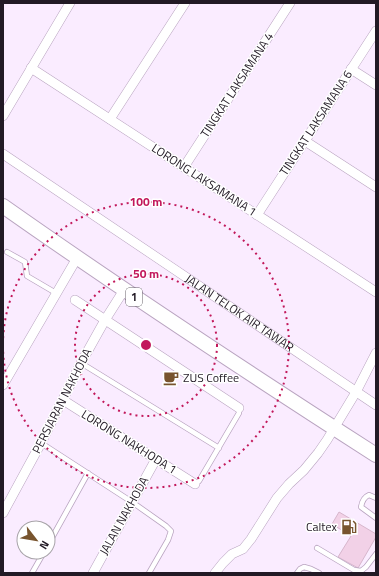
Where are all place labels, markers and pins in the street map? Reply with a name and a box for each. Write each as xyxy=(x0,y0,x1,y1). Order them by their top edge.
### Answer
centre of rings xyxy=(139,338,153,352)
place label: ZUS Coffee xyxy=(183,368,239,387)
cafe icon: ZUS Coffee xyxy=(162,369,180,387)
place label: Caltex xyxy=(306,517,338,536)
fuel station icon: Caltex xyxy=(340,518,358,536)

